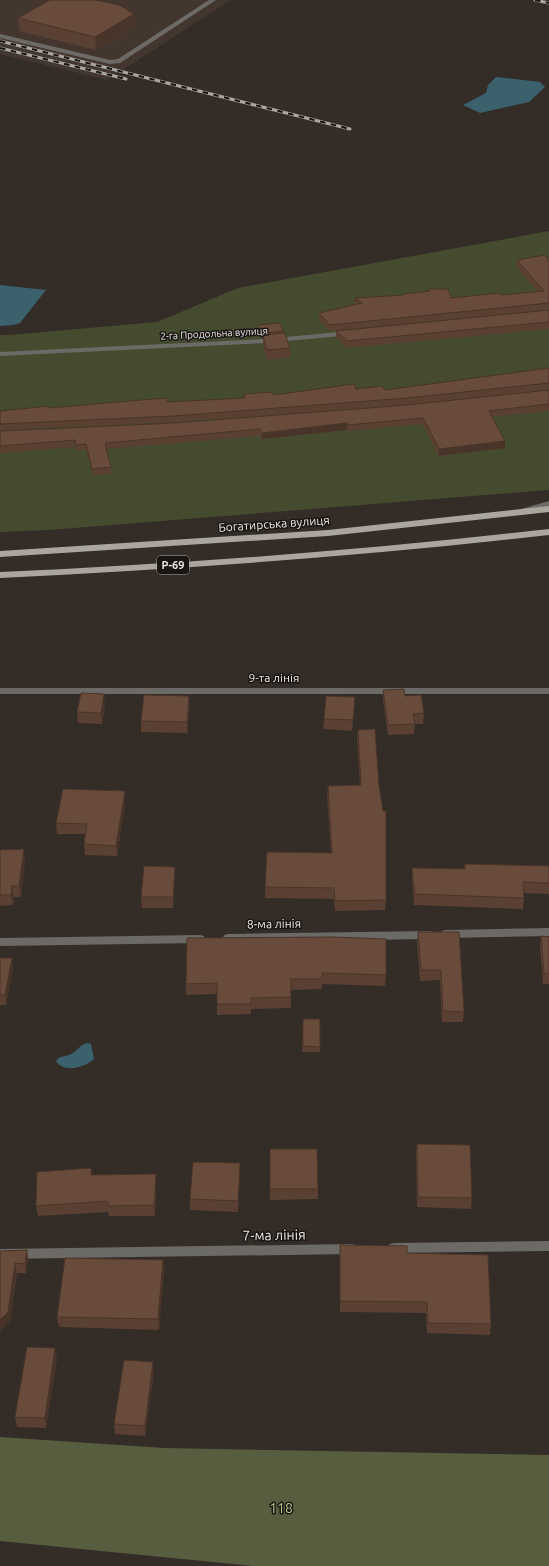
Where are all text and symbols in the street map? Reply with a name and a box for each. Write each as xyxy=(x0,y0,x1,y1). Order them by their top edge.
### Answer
street label: 2-га Продольна вулиця xyxy=(160,325,268,342)
street label: Богатирська вулиця xyxy=(218,513,330,534)
road number: Р-69 xyxy=(157,556,189,574)
street label: 9-та лінія xyxy=(249,671,299,684)
street label: 8-ма лінія xyxy=(247,917,301,930)
street label: 7-ма лінія xyxy=(242,1226,306,1244)
park label: 118 xyxy=(269,1500,293,1516)

